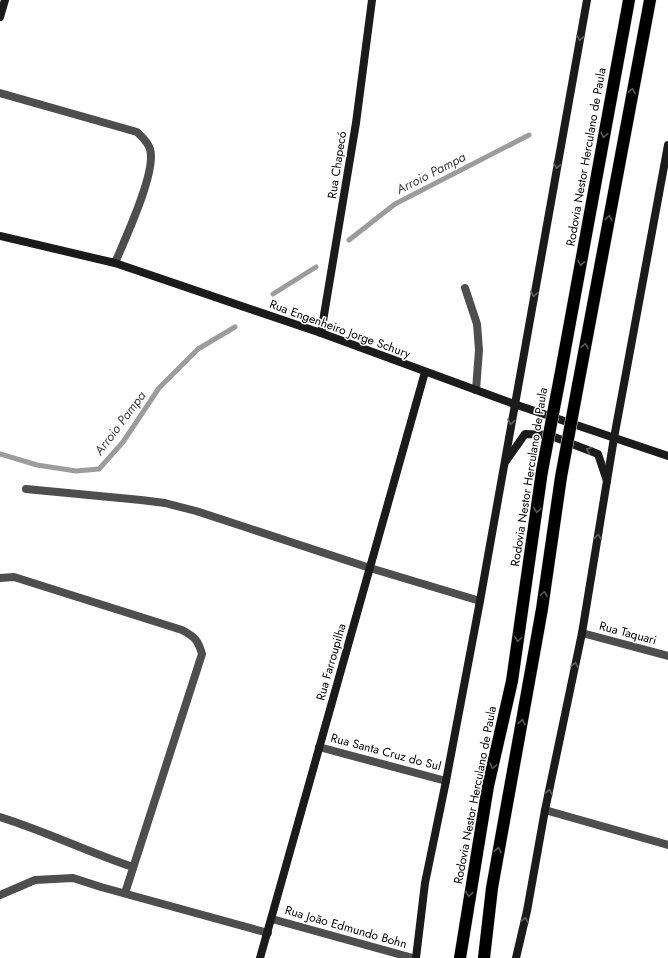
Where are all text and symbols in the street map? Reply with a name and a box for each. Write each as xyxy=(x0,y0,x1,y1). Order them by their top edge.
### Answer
one-way arrow xyxy=(576,35,584,41)
street label: Rodovia Nestor Herculano de Paula xyxy=(561,66,611,248)
one-way arrow xyxy=(627,87,636,94)
street label: Rua Chapecó xyxy=(323,130,351,200)
one-way arrow xyxy=(600,132,609,138)
water label: Arroio Pampa xyxy=(392,147,469,199)
one-way arrow xyxy=(553,163,561,169)
one-way arrow xyxy=(604,215,612,222)
one-way arrow xyxy=(577,259,585,266)
one-way arrow xyxy=(530,291,538,297)
street label: Rua Engenheiro Jorge Schury xyxy=(267,295,414,363)
one-way arrow xyxy=(580,343,589,349)
street label: Rodovia Nestor Herculano de Paula xyxy=(506,386,552,568)
water label: Arroio Pampa xyxy=(89,387,150,460)
one-way arrow xyxy=(507,419,516,425)
one-way arrow xyxy=(586,447,593,455)
one-way arrow xyxy=(533,507,542,513)
one-way arrow xyxy=(593,534,602,540)
one-way arrow xyxy=(539,591,548,597)
street label: Rua Taquari xyxy=(597,617,659,649)
street label: Rua Farroupilha xyxy=(311,621,351,703)
one-way arrow xyxy=(514,636,523,642)
one-way arrow xyxy=(571,662,579,668)
street label: Rodovia Nestor Herculano de Paula xyxy=(449,704,501,886)
one-way arrow xyxy=(517,719,525,725)
street label: Rua Santa Cruz do Sul xyxy=(329,729,443,775)
one-way arrow xyxy=(489,763,497,769)
one-way arrow xyxy=(544,789,552,795)
one-way arrow xyxy=(494,847,502,853)
one-way arrow xyxy=(466,891,474,897)
street label: Rua João Edmundo Bohn xyxy=(283,901,409,953)
one-way arrow xyxy=(520,917,528,923)

